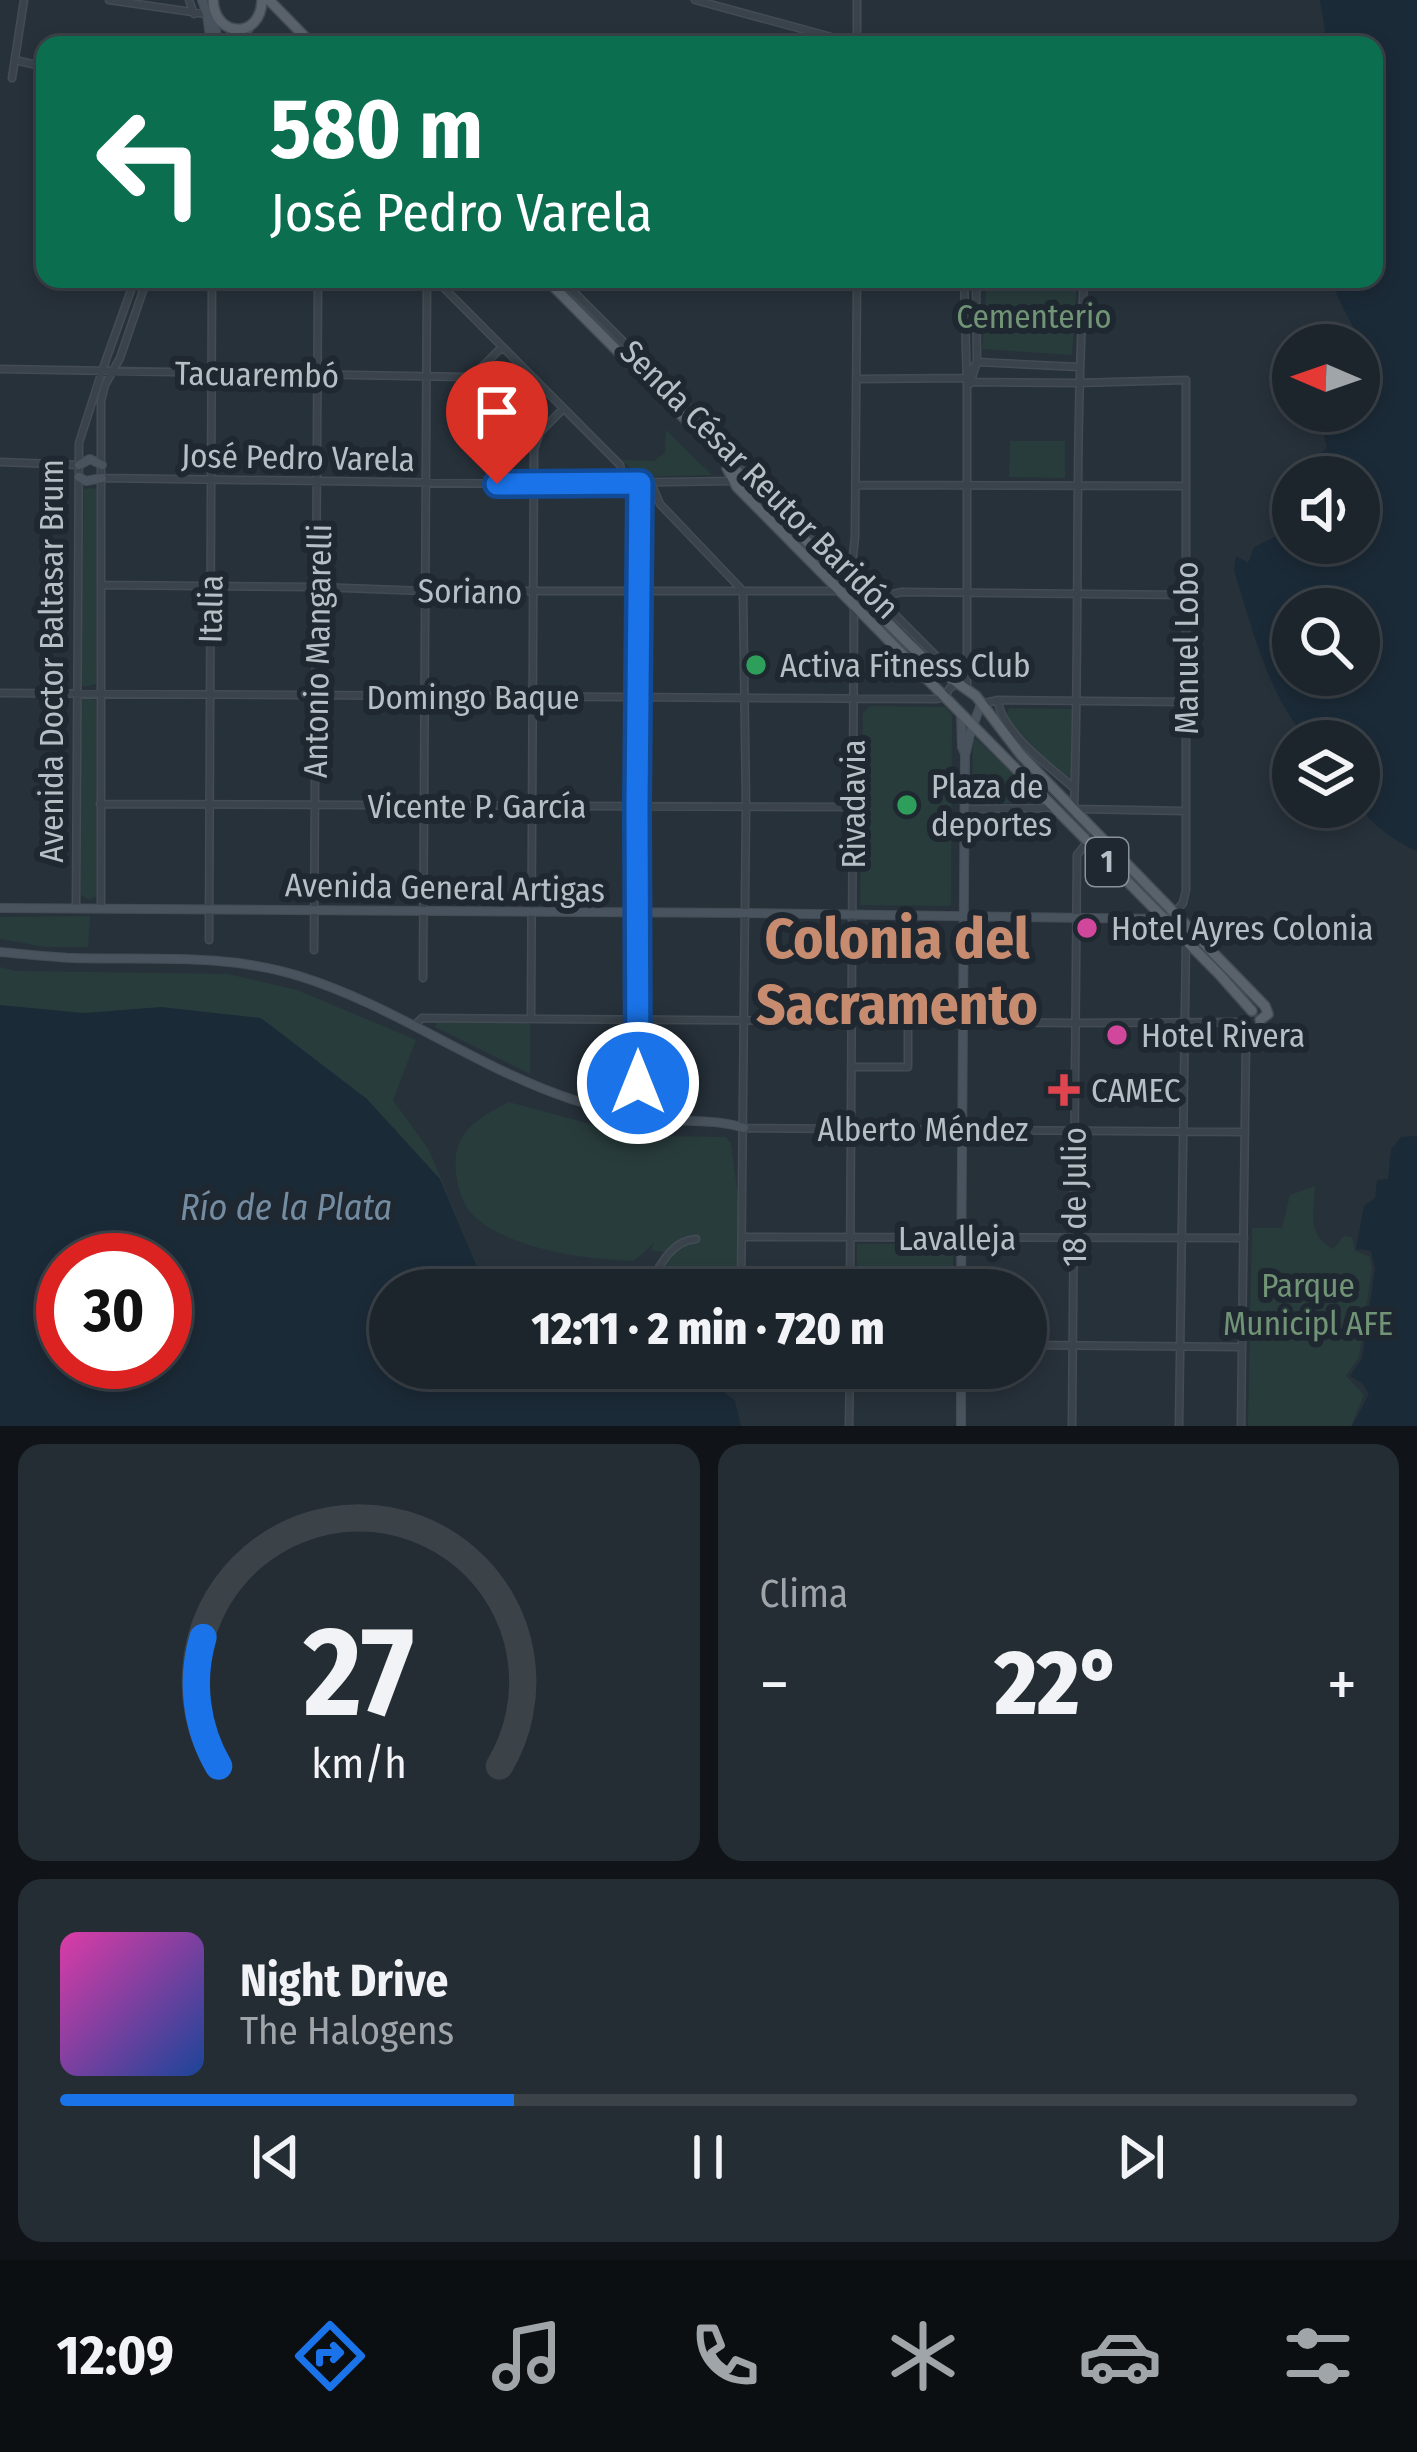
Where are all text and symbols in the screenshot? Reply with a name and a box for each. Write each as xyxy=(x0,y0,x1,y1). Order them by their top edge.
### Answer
text: 580 m xyxy=(270,79,483,180)
icon: left xyxy=(72,84,228,240)
text: José Pedro Varela xyxy=(270,181,652,245)
park label: Cementerio xyxy=(956,297,1112,337)
north arrow xyxy=(1272,324,1380,432)
map controls xyxy=(1272,324,1380,828)
street label: Senda César Reutor Baridón xyxy=(612,332,907,627)
street label: Tacuarembó xyxy=(175,354,339,396)
pin xyxy=(446,361,548,484)
icon: arrive xyxy=(464,379,530,445)
street label: José Pedro Varela xyxy=(181,436,415,480)
button: sound xyxy=(1272,456,1380,564)
street label: Avenida Doctor Baltasar Brum xyxy=(32,459,72,863)
street label: Antonio Mangarelli xyxy=(296,524,340,778)
street label: Manuel Lobo xyxy=(1167,561,1207,735)
street label: Soriano xyxy=(417,571,523,613)
street label: Italia xyxy=(190,575,232,643)
button: search xyxy=(1272,588,1380,696)
place label: Activa Fitness Club xyxy=(780,646,1031,686)
marker: Activa Fitness Club xyxy=(743,652,769,678)
street label: Domingo Baque xyxy=(366,678,580,718)
button: layers xyxy=(1272,720,1380,828)
street label: Rivadavia xyxy=(834,739,874,869)
place label: Plaza de deportes xyxy=(931,767,1052,845)
street label: Vicente P. García xyxy=(368,787,587,827)
marker: Plaza de deportes xyxy=(894,792,920,818)
road number: 1 xyxy=(1086,838,1128,886)
street label: Avenida General Artigas xyxy=(285,865,605,911)
district label: Colonia del Sacramento xyxy=(756,905,1038,1039)
place label: Hotel Ayres Colonia xyxy=(1111,909,1373,949)
marker: Hotel Ayres Colonia xyxy=(1074,915,1100,941)
place label: Hotel Rivera xyxy=(1141,1016,1305,1056)
position arrow xyxy=(575,1020,701,1146)
marker: Hotel Rivera xyxy=(1104,1022,1130,1048)
place label: CAMEC xyxy=(1091,1071,1181,1111)
marker: CAMEC xyxy=(1048,1074,1080,1106)
street label: Alberto Méndez xyxy=(818,1110,1028,1150)
street label: 18 de Julio xyxy=(1055,1127,1095,1267)
water label: Río de la Plata xyxy=(180,1186,392,1230)
street label: Lavalleja xyxy=(898,1219,1016,1259)
speed limit sign: 30 xyxy=(36,1233,192,1389)
park label: Parque Municipl AFE xyxy=(1223,1266,1393,1344)
text: 12:11 · 2 min · 720 m xyxy=(532,1302,884,1356)
text: Clima xyxy=(760,1571,848,1617)
text: 27 xyxy=(303,1598,414,1748)
text: 22° xyxy=(995,1630,1121,1738)
text: − xyxy=(760,1645,789,1724)
text: + xyxy=(1327,1645,1357,1724)
text: km/h xyxy=(311,1737,407,1788)
text: Night Drive xyxy=(240,1954,448,2008)
text: The Halogens xyxy=(240,2008,454,2054)
icon: previous xyxy=(243,2124,309,2190)
icon: pause xyxy=(675,2124,741,2190)
icon: next xyxy=(1108,2124,1174,2190)
icon: directions xyxy=(288,2314,372,2398)
icon: music xyxy=(485,2314,569,2398)
icon: phone xyxy=(683,2314,767,2398)
icon: climate xyxy=(881,2314,965,2398)
icon: car xyxy=(1078,2314,1162,2398)
icon: filters xyxy=(1276,2314,1360,2398)
text: 12:09 xyxy=(57,2324,174,2388)

